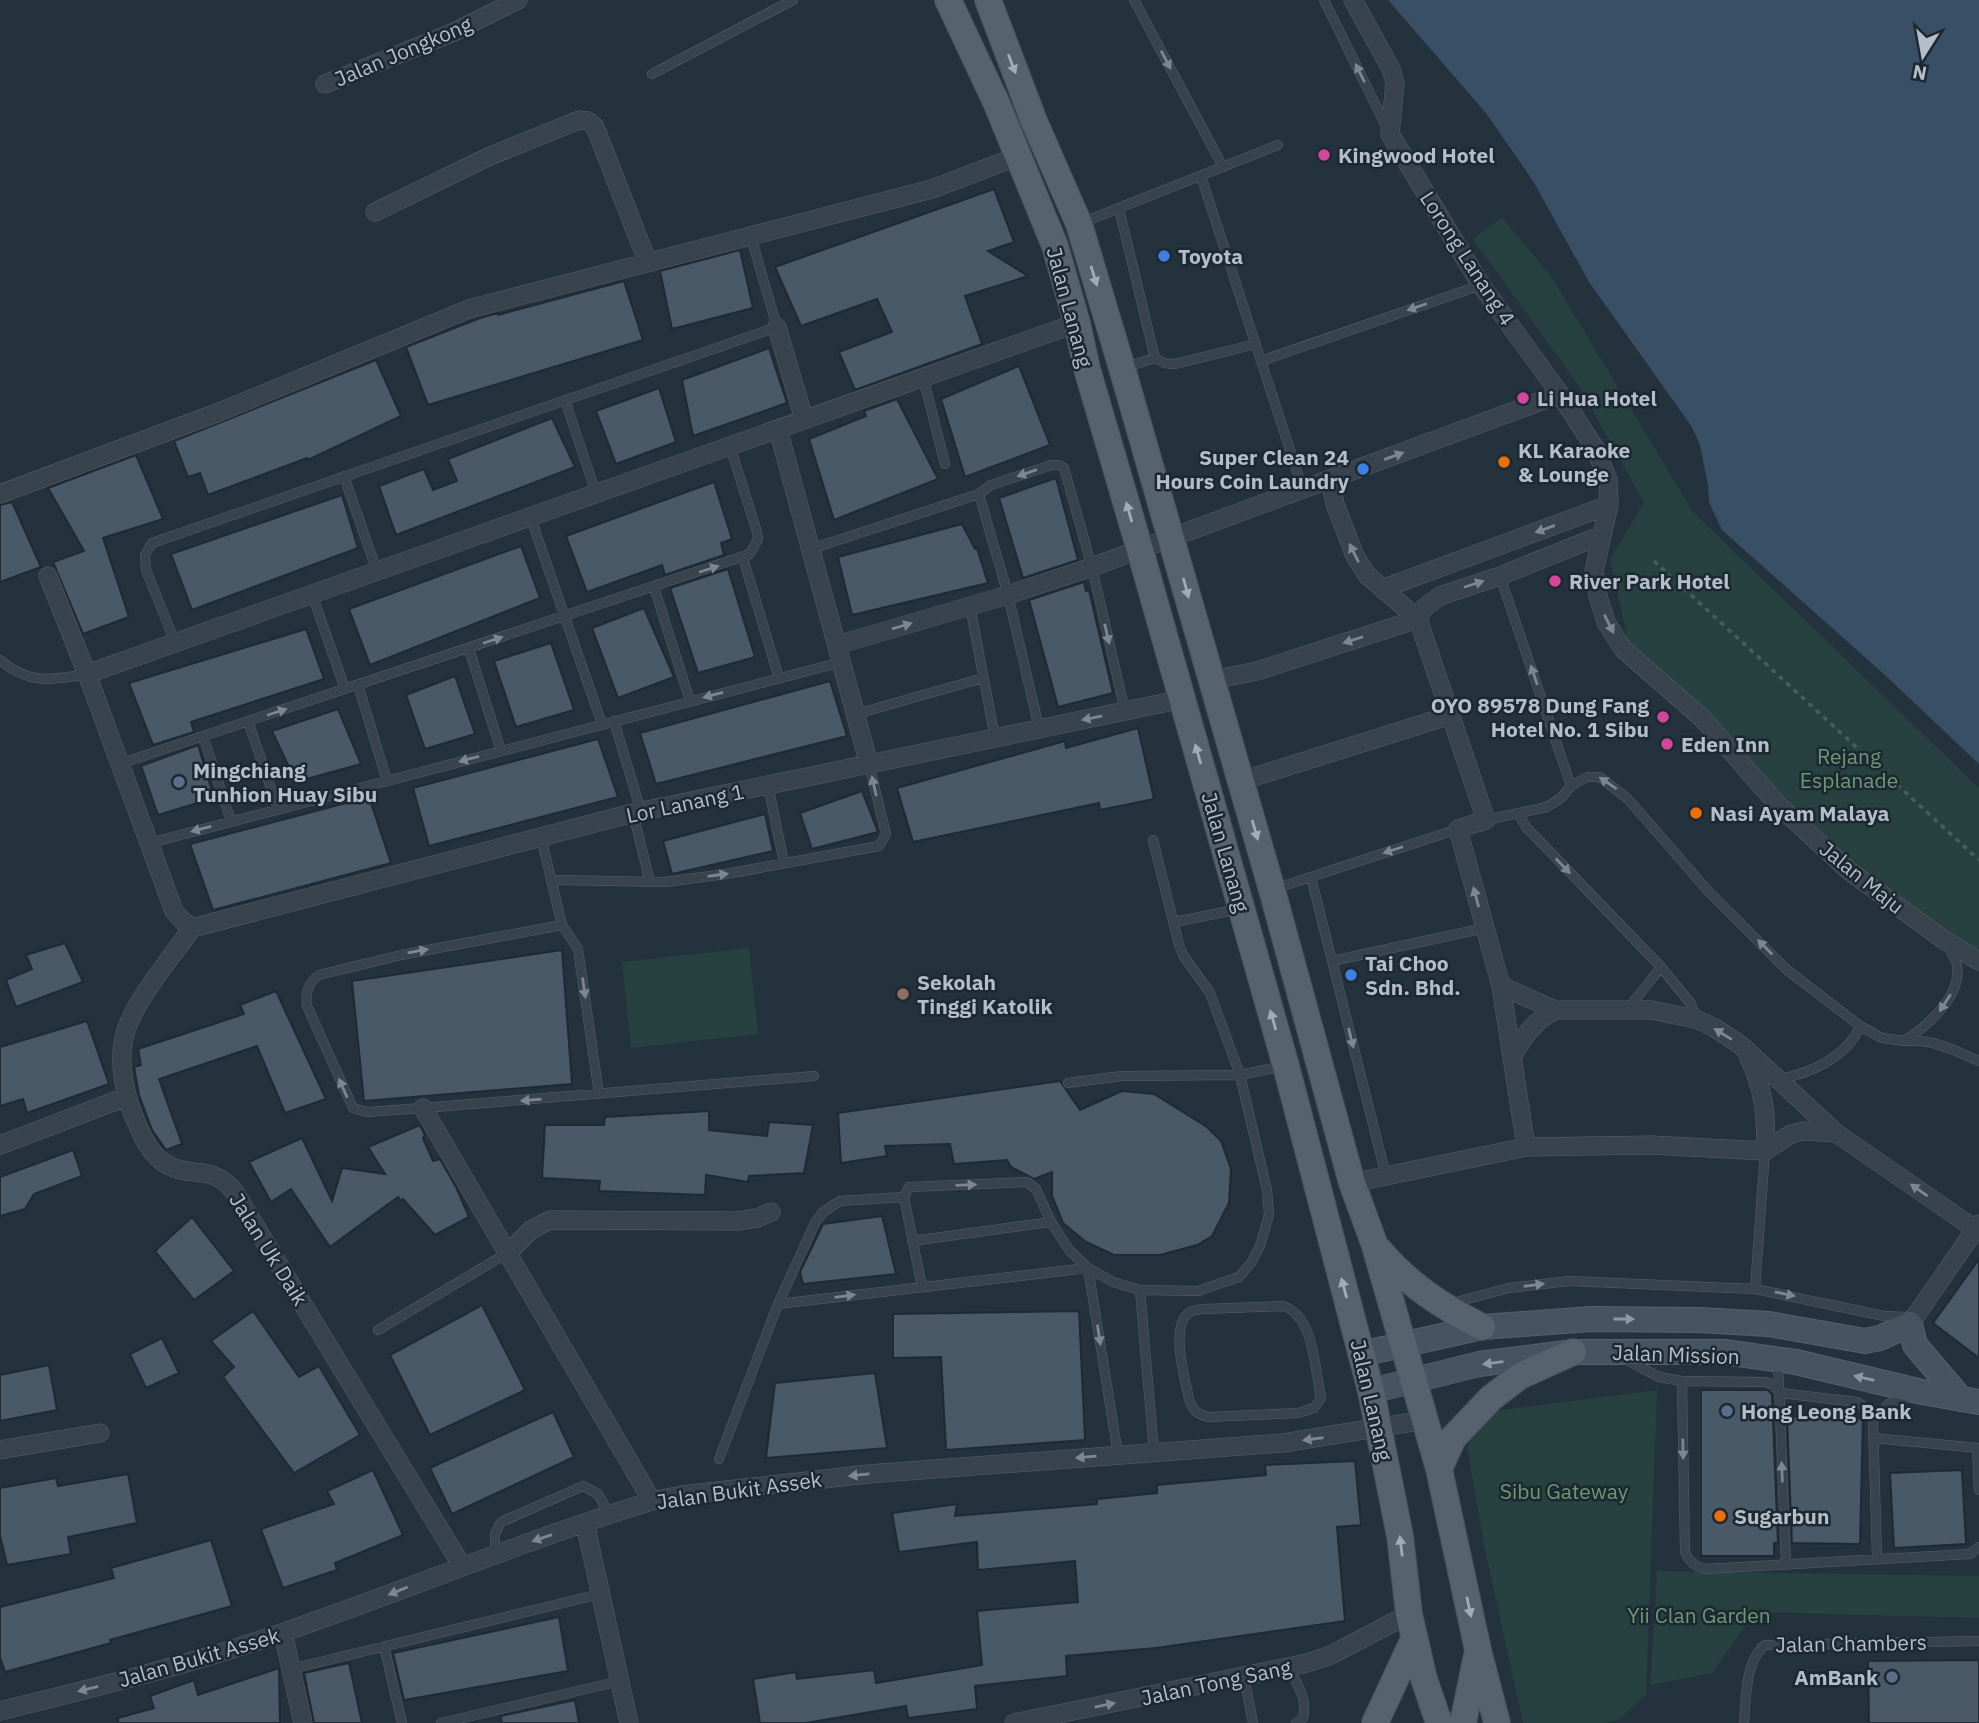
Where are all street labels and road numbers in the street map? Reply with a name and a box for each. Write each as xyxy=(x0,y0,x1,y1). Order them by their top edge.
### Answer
street label: Jalan Jongkong xyxy=(330,9,476,93)
street label: Lorong Lanang 4 xyxy=(1414,185,1522,331)
street label: Jalan Lanang xyxy=(1040,244,1100,370)
street label: Lor Lanang 1 xyxy=(623,777,747,829)
street label: Jalan Lanang xyxy=(1196,789,1256,915)
street label: Jalan Maju xyxy=(1814,834,1910,920)
street label: Jalan Uk Daik xyxy=(223,1187,315,1311)
street label: Jalan Lanang xyxy=(1344,1337,1400,1463)
street label: Jalan Mission xyxy=(1612,1338,1740,1370)
street label: Jalan Bukit Assek xyxy=(655,1465,823,1515)
street label: Jalan Bukit Assek xyxy=(115,1621,283,1693)
street label: Jalan Chambers xyxy=(1775,1628,1927,1658)
street label: Jalan Tong Sang xyxy=(1138,1652,1294,1712)

